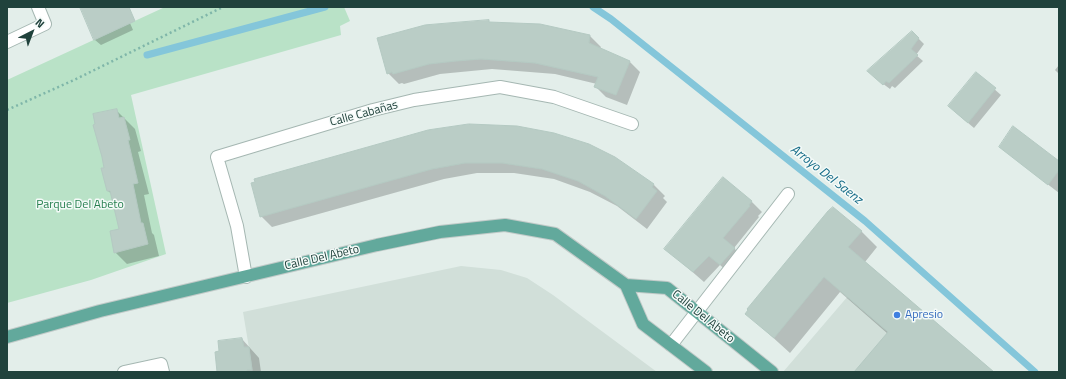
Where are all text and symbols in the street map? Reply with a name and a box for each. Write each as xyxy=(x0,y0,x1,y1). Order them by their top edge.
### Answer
north arrow xyxy=(12,12,52,52)
text: N xyxy=(32,15,48,32)
street label: Calle Cabañas xyxy=(328,98,400,130)
water label: Arroyo Del Saenz xyxy=(787,142,865,208)
park label: Parque Del Abeto xyxy=(36,198,124,212)
street label: Calle Del Abeto xyxy=(283,242,361,274)
street label: Calle Del Abeto xyxy=(669,287,737,347)
place label: Apresio xyxy=(905,308,943,322)
marker: Apresio xyxy=(892,310,902,320)

